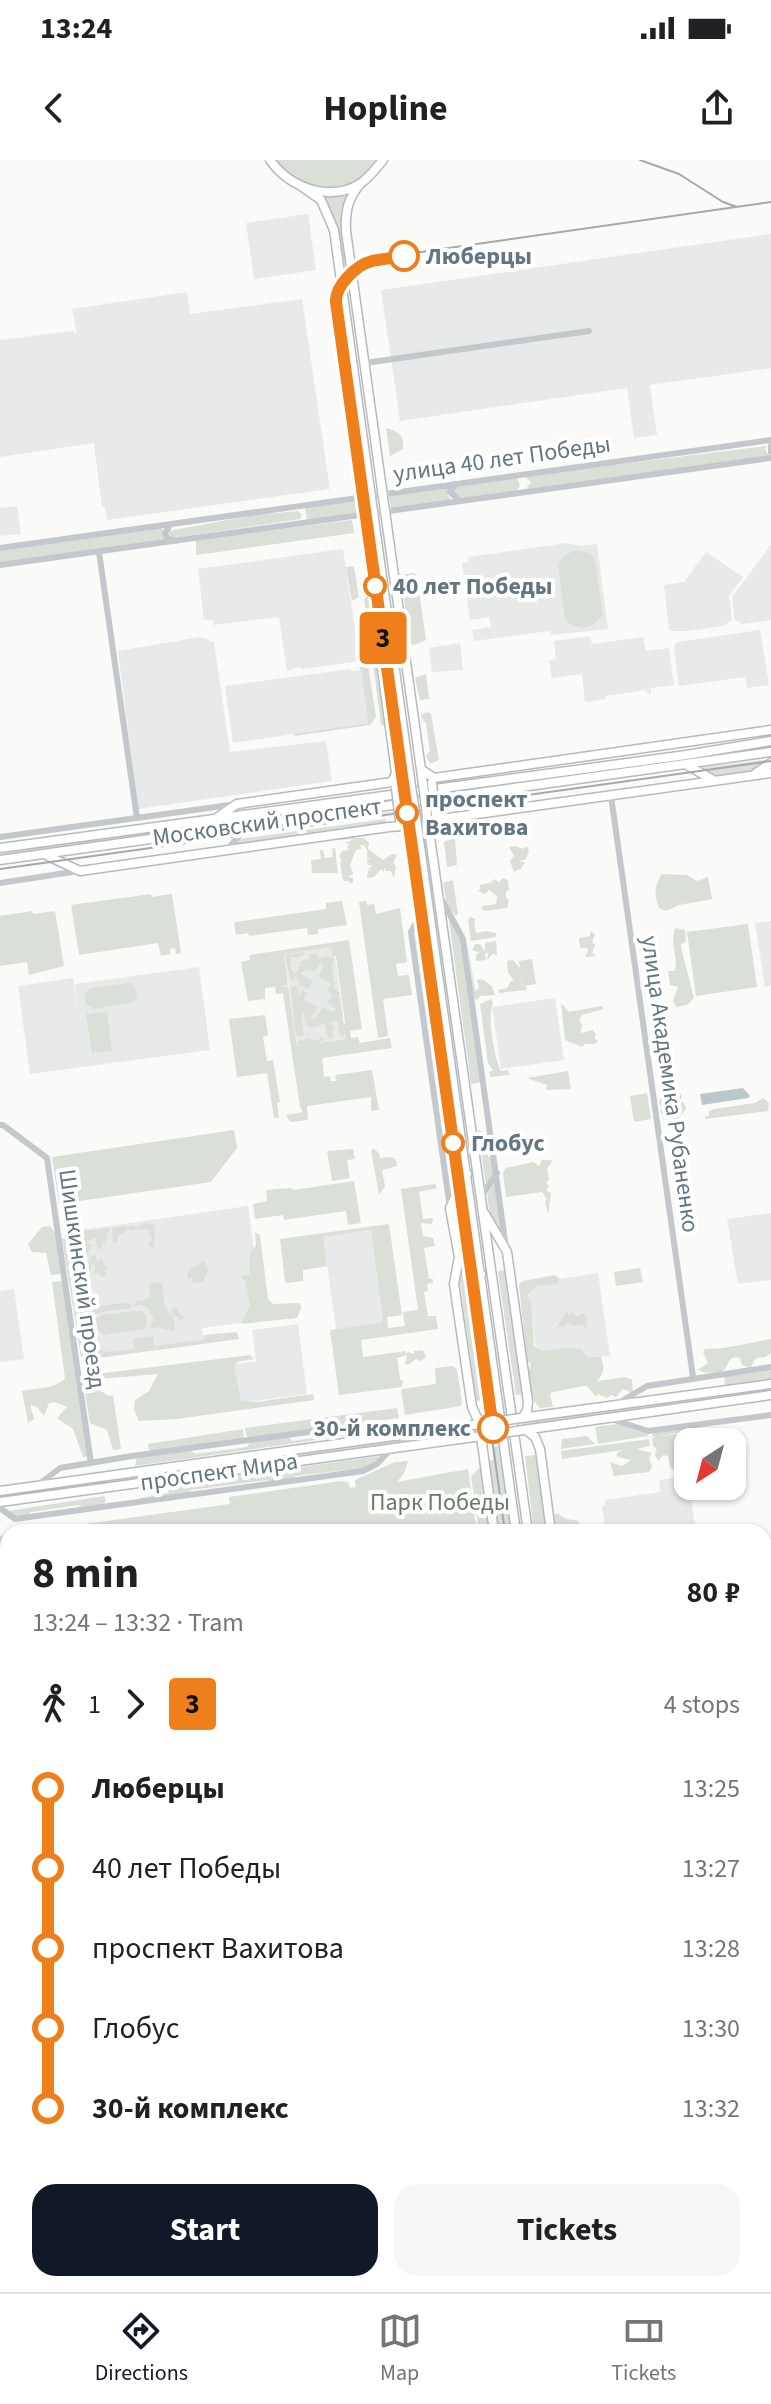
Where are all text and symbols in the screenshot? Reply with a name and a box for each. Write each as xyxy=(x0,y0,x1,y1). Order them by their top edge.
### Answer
text: 13:24 xyxy=(40,7,112,50)
text: Hopline xyxy=(323,83,448,134)
icon: back xyxy=(32,86,76,130)
icon: share xyxy=(695,86,739,130)
place label: Люберцы xyxy=(425,239,532,274)
marker: Люберцы xyxy=(389,241,419,271)
street label: улица 40 лет Победы xyxy=(391,426,613,492)
place label: 40 лет Победы xyxy=(393,569,553,604)
marker: 40 лет Победы xyxy=(364,575,386,597)
line badge: 3 xyxy=(357,612,409,664)
text: 3 xyxy=(376,618,390,658)
place label: проспект Вахитова xyxy=(425,782,529,845)
street label: Московский проспект xyxy=(150,789,384,855)
marker: проспект Вахитова xyxy=(396,802,418,824)
street label: улица Академика Рубаненко xyxy=(632,933,708,1235)
place label: Глобус xyxy=(471,1126,545,1161)
marker: Глобус xyxy=(442,1132,464,1154)
street label: Шишкинский проезд xyxy=(49,1167,115,1391)
place label: 30-й комплекс xyxy=(314,1411,471,1446)
marker: 30-й комплекс xyxy=(478,1413,508,1443)
north arrow xyxy=(674,1428,746,1500)
map controls xyxy=(674,1428,746,1500)
street label: проспект Мира xyxy=(138,1444,300,1500)
park label: Парк Победы xyxy=(370,1485,510,1520)
text: 8 min xyxy=(32,1542,139,1605)
text: 80 ₽ xyxy=(686,1571,740,1614)
text: 13:24 – 13:32 · Tram xyxy=(32,1604,244,1641)
icon: walk xyxy=(32,1682,76,1726)
icon: forward xyxy=(113,1682,157,1726)
text: 3 xyxy=(185,1684,200,1724)
text: 1 xyxy=(88,1686,101,1723)
text: 4 stops xyxy=(664,1686,740,1723)
text: Люберцы xyxy=(92,1767,225,1810)
text: 13:25 xyxy=(682,1770,740,1807)
text: 40 лет Победы xyxy=(92,1847,281,1890)
text: 13:27 xyxy=(682,1850,740,1887)
text: проспект Вахитова xyxy=(92,1927,344,1970)
text: 13:28 xyxy=(682,1930,740,1967)
text: Глобус xyxy=(92,2007,179,2050)
text: 13:30 xyxy=(682,2010,740,2047)
text: 30-й комплекс xyxy=(92,2087,289,2130)
text: 13:32 xyxy=(682,2090,740,2127)
button: Start xyxy=(32,2184,378,2276)
button: Tickets xyxy=(394,2184,740,2276)
tab: Directions xyxy=(95,2309,188,2389)
tab: Map xyxy=(378,2309,422,2389)
tab: Tickets xyxy=(611,2309,676,2389)

